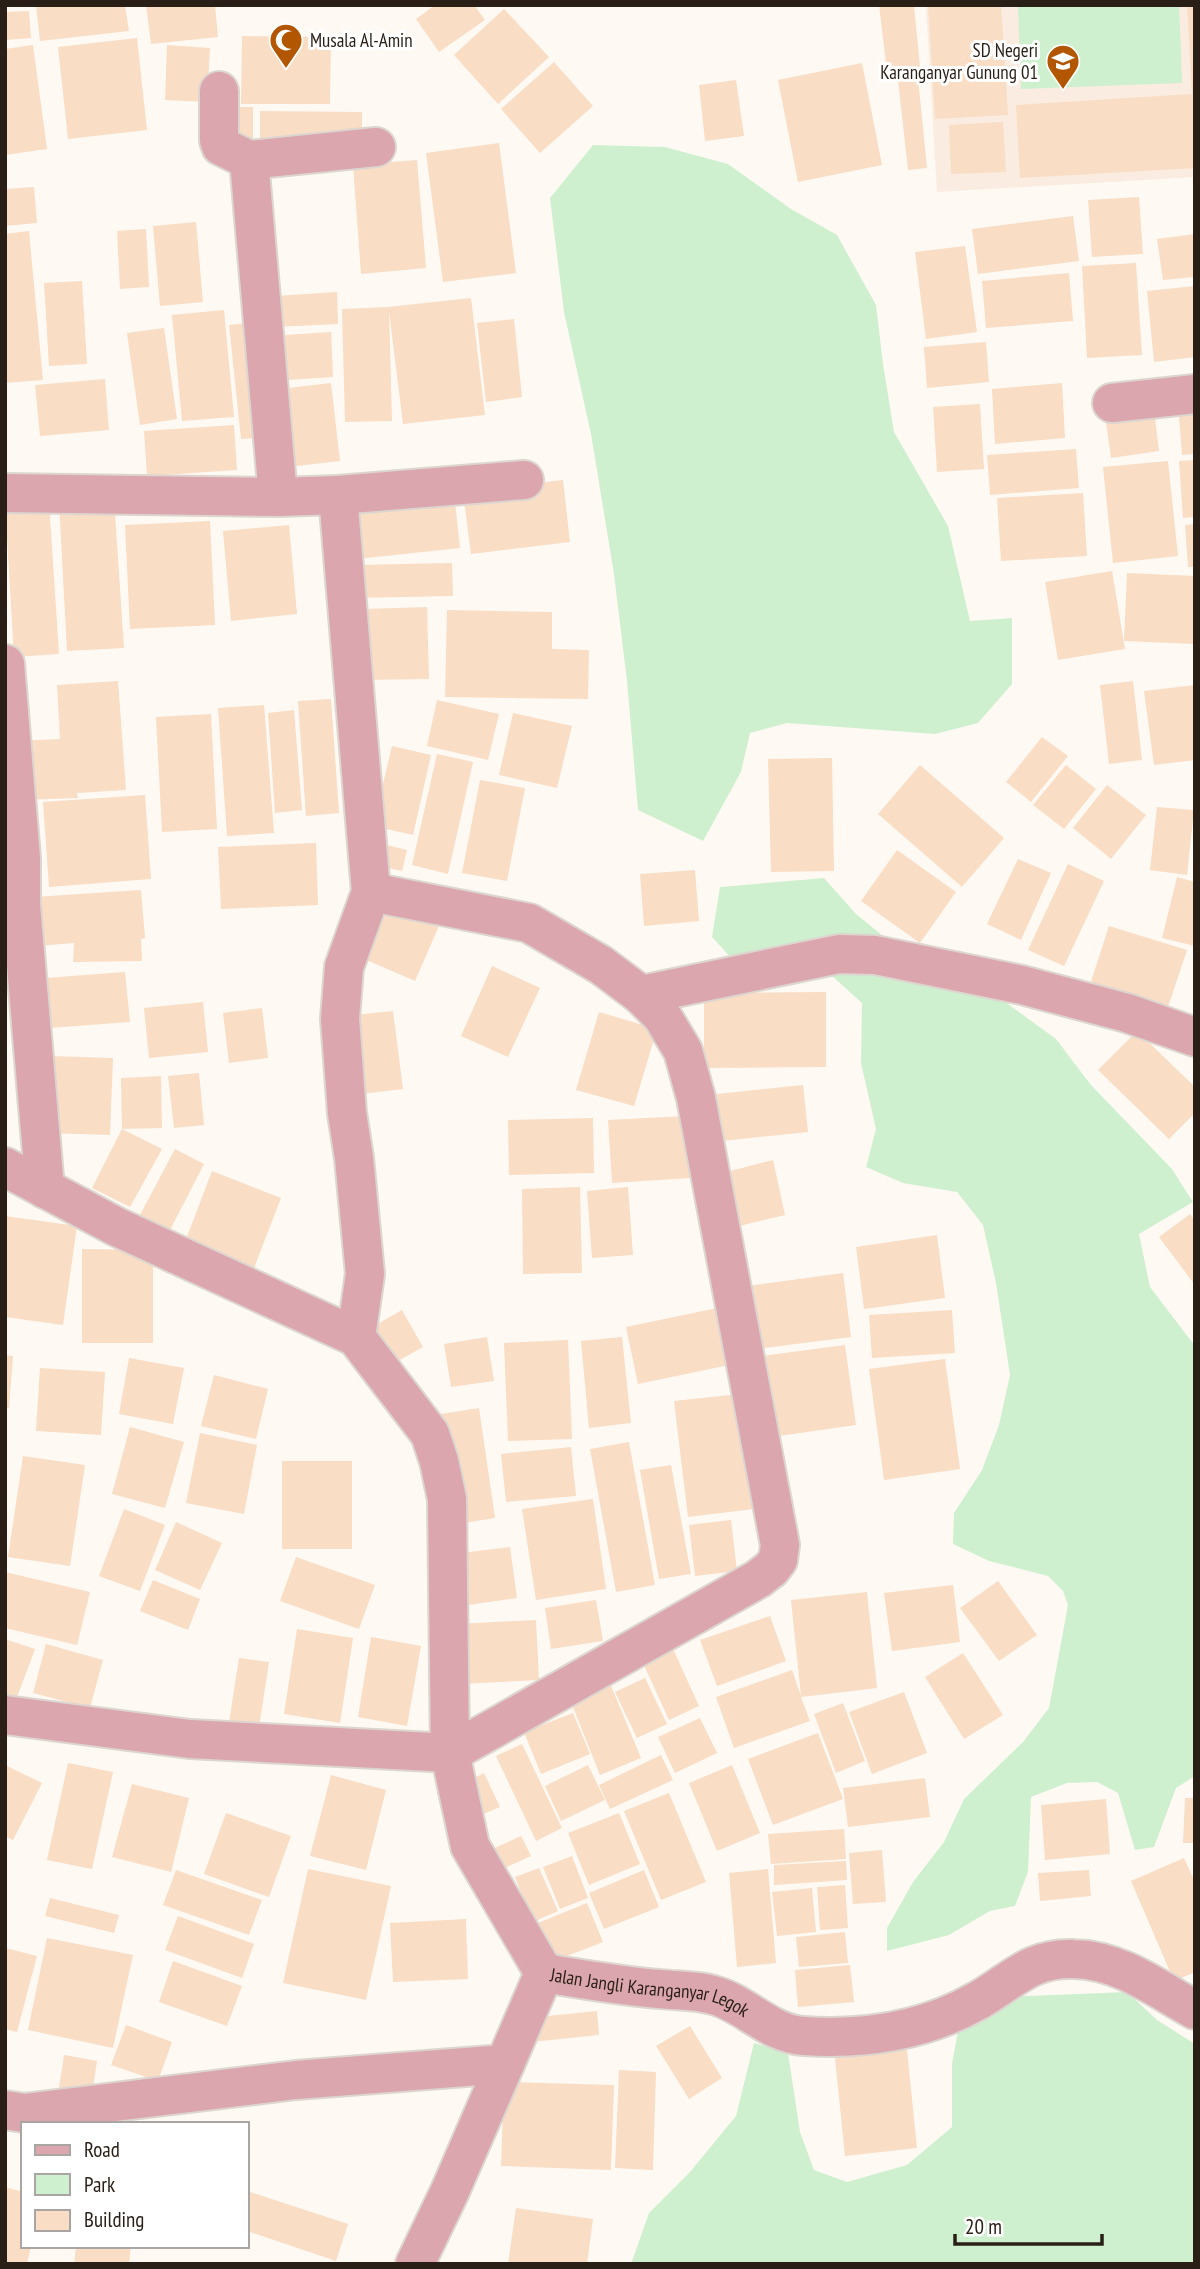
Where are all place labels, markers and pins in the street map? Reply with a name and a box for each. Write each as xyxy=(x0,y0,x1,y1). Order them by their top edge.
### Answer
mosque icon: Musala Al-Amin xyxy=(267,21,305,70)
place label: Musala Al-Amin xyxy=(310,28,413,52)
place label: SD Negeri Karanganyar Gunung 01 xyxy=(880,38,1038,84)
school or university icon: SD Negeri Karanganyar Gunung 01 xyxy=(1044,42,1082,91)

